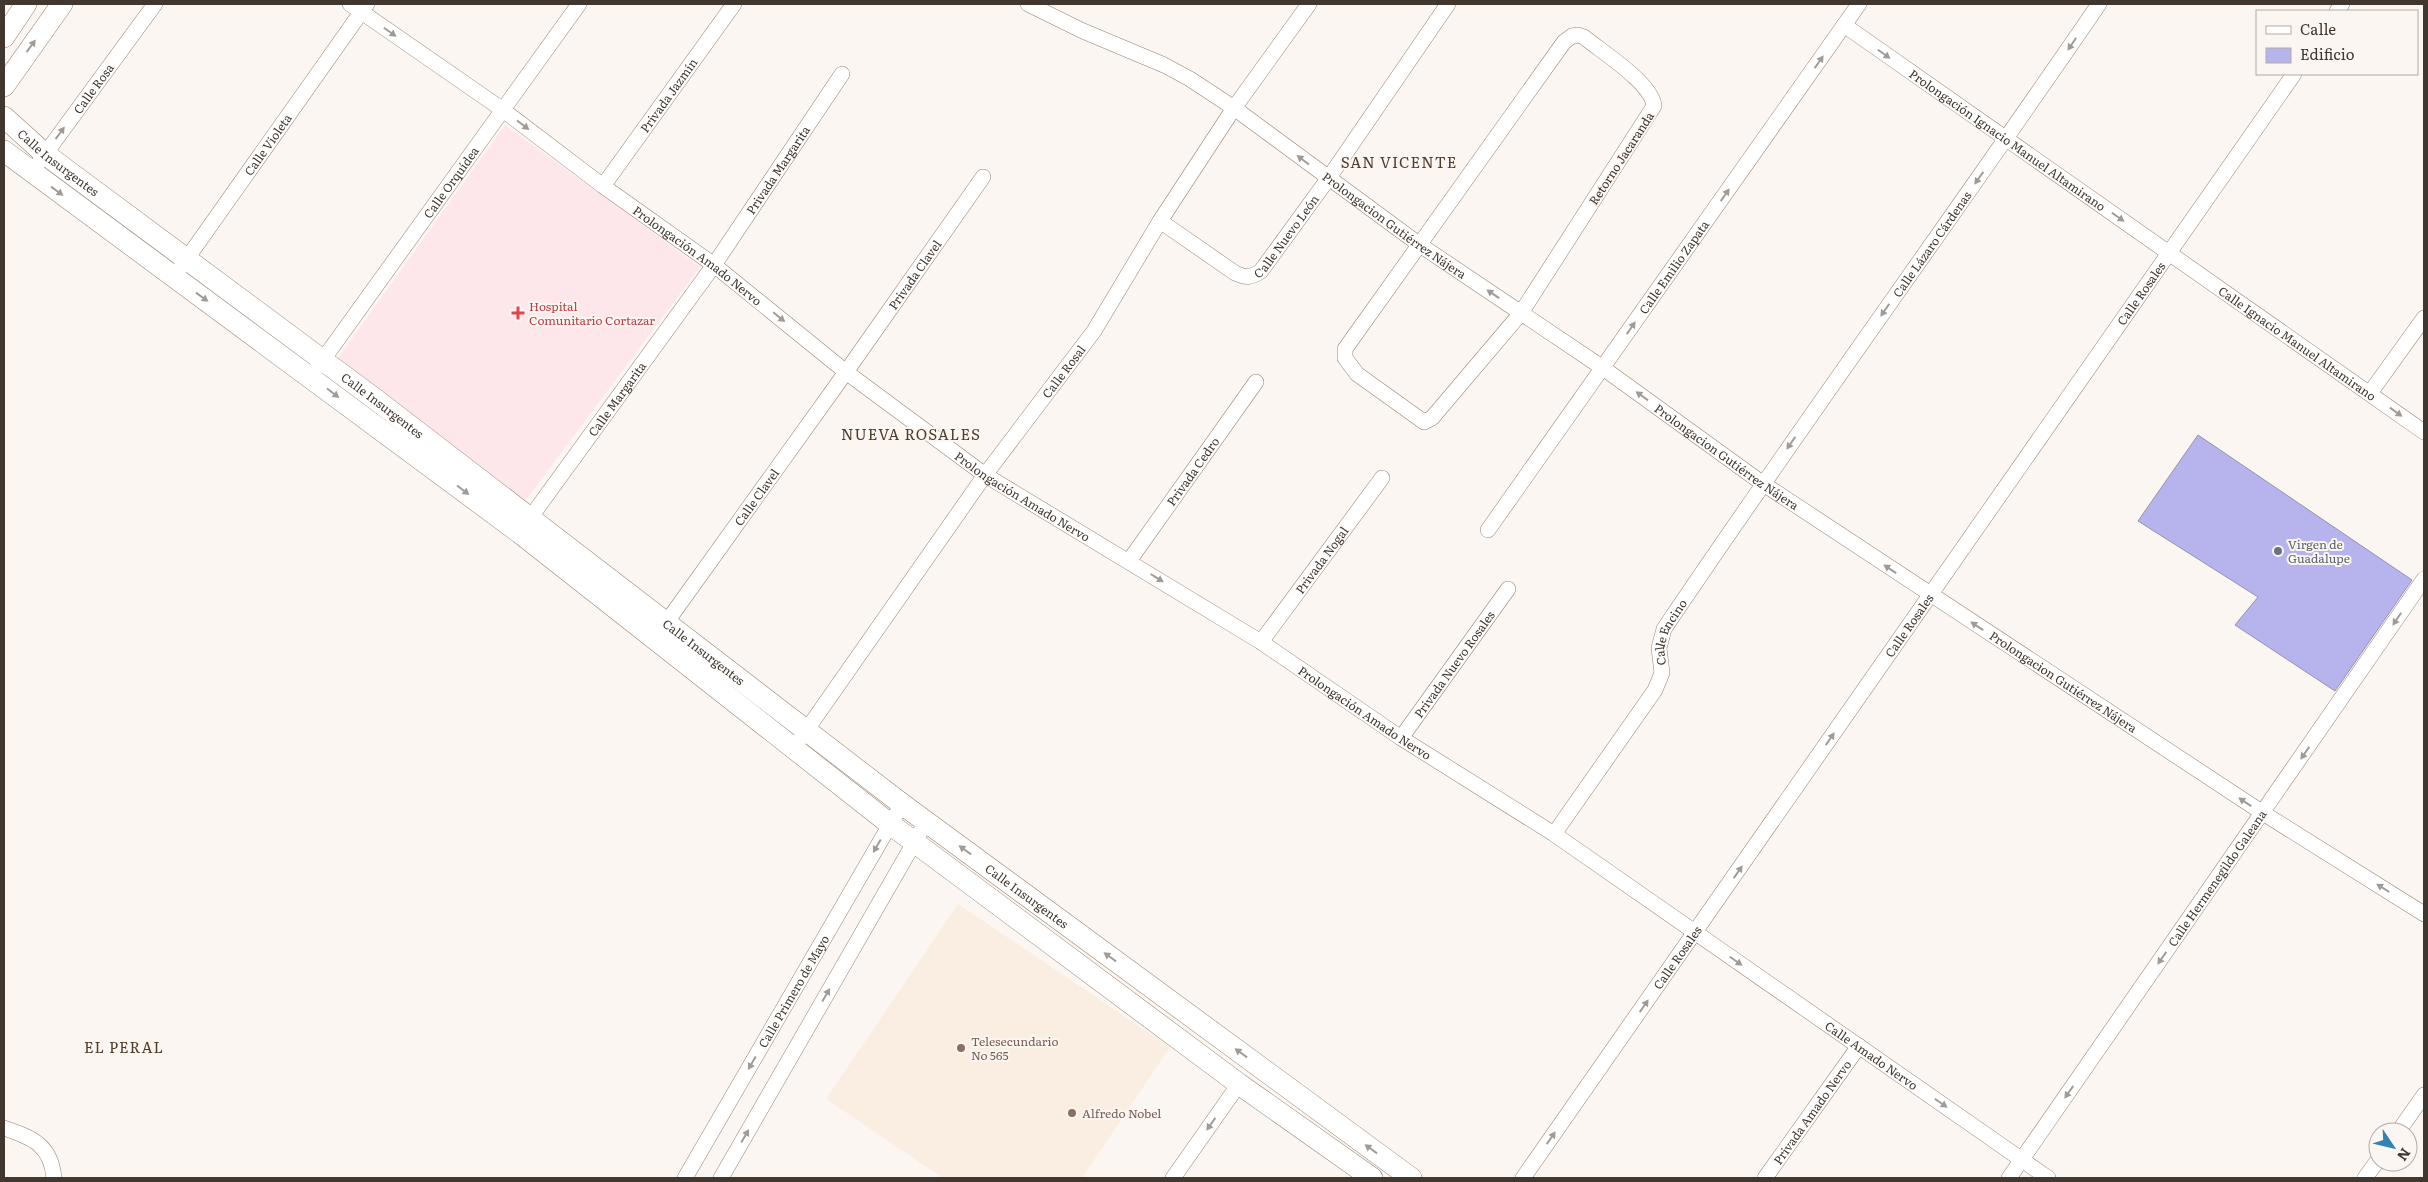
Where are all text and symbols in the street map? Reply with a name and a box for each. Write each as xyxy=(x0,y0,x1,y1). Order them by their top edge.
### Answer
legend xyxy=(2256,10,2418,75)
text: Calle xyxy=(2300,17,2336,40)
one-way arrow xyxy=(383,27,397,37)
one-way arrow xyxy=(2067,37,2077,51)
one-way arrow xyxy=(26,39,36,53)
text: Edificio xyxy=(2300,42,2355,65)
one-way arrow xyxy=(1877,49,1891,59)
street label: Privada Jazmín xyxy=(635,54,702,136)
one-way arrow xyxy=(1813,56,1824,69)
street label: Calle Rosa xyxy=(69,59,118,117)
street label: Prolongación Ignacio Manuel Altamirano xyxy=(1906,65,2110,215)
street label: Retorno Jacaranda xyxy=(1584,107,1658,208)
street label: Calle Violeta xyxy=(239,109,296,179)
one-way arrow xyxy=(516,120,530,130)
street label: Privada Margarita xyxy=(742,121,814,218)
street label: Calle Insurgentes xyxy=(14,125,103,201)
one-way arrow xyxy=(55,126,65,140)
street label: Calle Orquídea xyxy=(419,142,483,222)
district label: SAN VICENTE xyxy=(1341,150,1457,173)
one-way arrow xyxy=(1296,155,1310,165)
street label: Prolongacion Gutiérrez Nájera xyxy=(1319,167,1471,283)
one-way arrow xyxy=(1974,171,1984,184)
one-way arrow xyxy=(50,186,63,196)
street label: Calle Lázaro Cárdenas xyxy=(1888,187,1976,301)
one-way arrow xyxy=(1720,188,1730,202)
street label: Calle Nuevo León xyxy=(1250,191,1323,283)
street label: Prolongación Amado Nervo xyxy=(629,201,766,310)
one-way arrow xyxy=(2111,212,2124,222)
street label: Calle Emilio Zapata xyxy=(1634,216,1713,317)
street label: Privada Clavel xyxy=(884,236,945,313)
street label: Calle Rosales xyxy=(2112,257,2170,329)
street label: Calle Ignacio Manuel Altamirano xyxy=(2215,282,2380,405)
one-way arrow xyxy=(1486,289,1500,299)
one-way arrow xyxy=(195,292,209,302)
place label: Hospital Comunitario Cortazar xyxy=(529,297,655,329)
one-way arrow xyxy=(1880,303,1890,317)
marker: Hospital Comunitario Cortazar xyxy=(511,306,525,320)
one-way arrow xyxy=(772,312,785,323)
one-way arrow xyxy=(1626,321,1636,335)
street label: Calle Rosal xyxy=(1037,341,1090,402)
street label: Calle Margarita xyxy=(583,357,650,440)
street label: Calle Insurgentes xyxy=(338,368,428,443)
one-way arrow xyxy=(326,388,340,398)
one-way arrow xyxy=(1635,391,1648,401)
street label: Prolongacion Gutiérrez Nájera xyxy=(1651,399,1803,514)
one-way arrow xyxy=(2389,407,2403,417)
district label: NUEVA ROSALES xyxy=(841,422,981,445)
street label: Privada Cedro xyxy=(1162,433,1223,509)
one-way arrow xyxy=(1786,436,1796,449)
street label: Prolongación Amado Nervo xyxy=(951,447,1094,546)
street label: Calle Clavel xyxy=(730,465,783,529)
one-way arrow xyxy=(456,485,469,496)
street label: Privada Nogal xyxy=(1291,523,1352,597)
place label: Virgen de Guadalupe xyxy=(2288,535,2350,567)
marker: Virgen de Guadalupe xyxy=(2272,545,2284,557)
one-way arrow xyxy=(1883,564,1896,573)
one-way arrow xyxy=(1150,574,1164,583)
street label: Calle Rosales xyxy=(1880,590,1938,661)
street label: Calle Encino xyxy=(1650,595,1691,666)
street label: Privada Nuevo Rosales xyxy=(1409,606,1499,721)
one-way arrow xyxy=(2392,612,2402,626)
street label: Calle Insurgentes xyxy=(659,614,749,689)
one-way arrow xyxy=(1971,622,1984,631)
street label: Prolongacion Gutiérrez Nájera xyxy=(1986,626,2141,737)
street label: Prolongación Amado Nervo xyxy=(1295,661,1435,764)
one-way arrow xyxy=(1825,732,1835,746)
one-way arrow xyxy=(2300,746,2310,760)
one-way arrow xyxy=(2238,797,2252,807)
street label: Calle Hermenegildo Galeana xyxy=(2163,806,2271,950)
one-way arrow xyxy=(873,840,882,853)
one-way arrow xyxy=(958,845,972,855)
street label: Calle Insurgentes xyxy=(982,859,1073,933)
one-way arrow xyxy=(1733,866,1743,879)
one-way arrow xyxy=(2376,883,2389,893)
street label: Calle Rosales xyxy=(1649,922,1706,993)
street label: Calle Primero de Mayo xyxy=(753,931,833,1051)
one-way arrow xyxy=(2157,951,2167,965)
one-way arrow xyxy=(1103,952,1117,962)
one-way arrow xyxy=(1729,956,1743,966)
one-way arrow xyxy=(822,989,831,1002)
one-way arrow xyxy=(1639,999,1649,1012)
street label: Calle Amado Nervo xyxy=(1822,1016,1922,1094)
place label: Telesecundario No 565 xyxy=(971,1032,1059,1064)
district label: EL PERAL xyxy=(84,1035,164,1058)
marker: Telesecundario No 565 xyxy=(955,1042,967,1054)
one-way arrow xyxy=(1234,1048,1247,1058)
one-way arrow xyxy=(748,1056,757,1069)
street label: Privada Amado Nervo xyxy=(1769,1056,1855,1168)
one-way arrow xyxy=(2064,1085,2074,1098)
one-way arrow xyxy=(1934,1098,1948,1108)
place label: Alfredo Nobel xyxy=(1082,1104,1161,1122)
marker: Alfredo Nobel xyxy=(1066,1107,1078,1119)
one-way arrow xyxy=(1206,1117,1216,1131)
north arrow xyxy=(2368,1122,2418,1172)
one-way arrow xyxy=(741,1129,750,1143)
one-way arrow xyxy=(1546,1132,1556,1145)
one-way arrow xyxy=(1365,1144,1378,1155)
text: N xyxy=(2393,1144,2416,1166)

